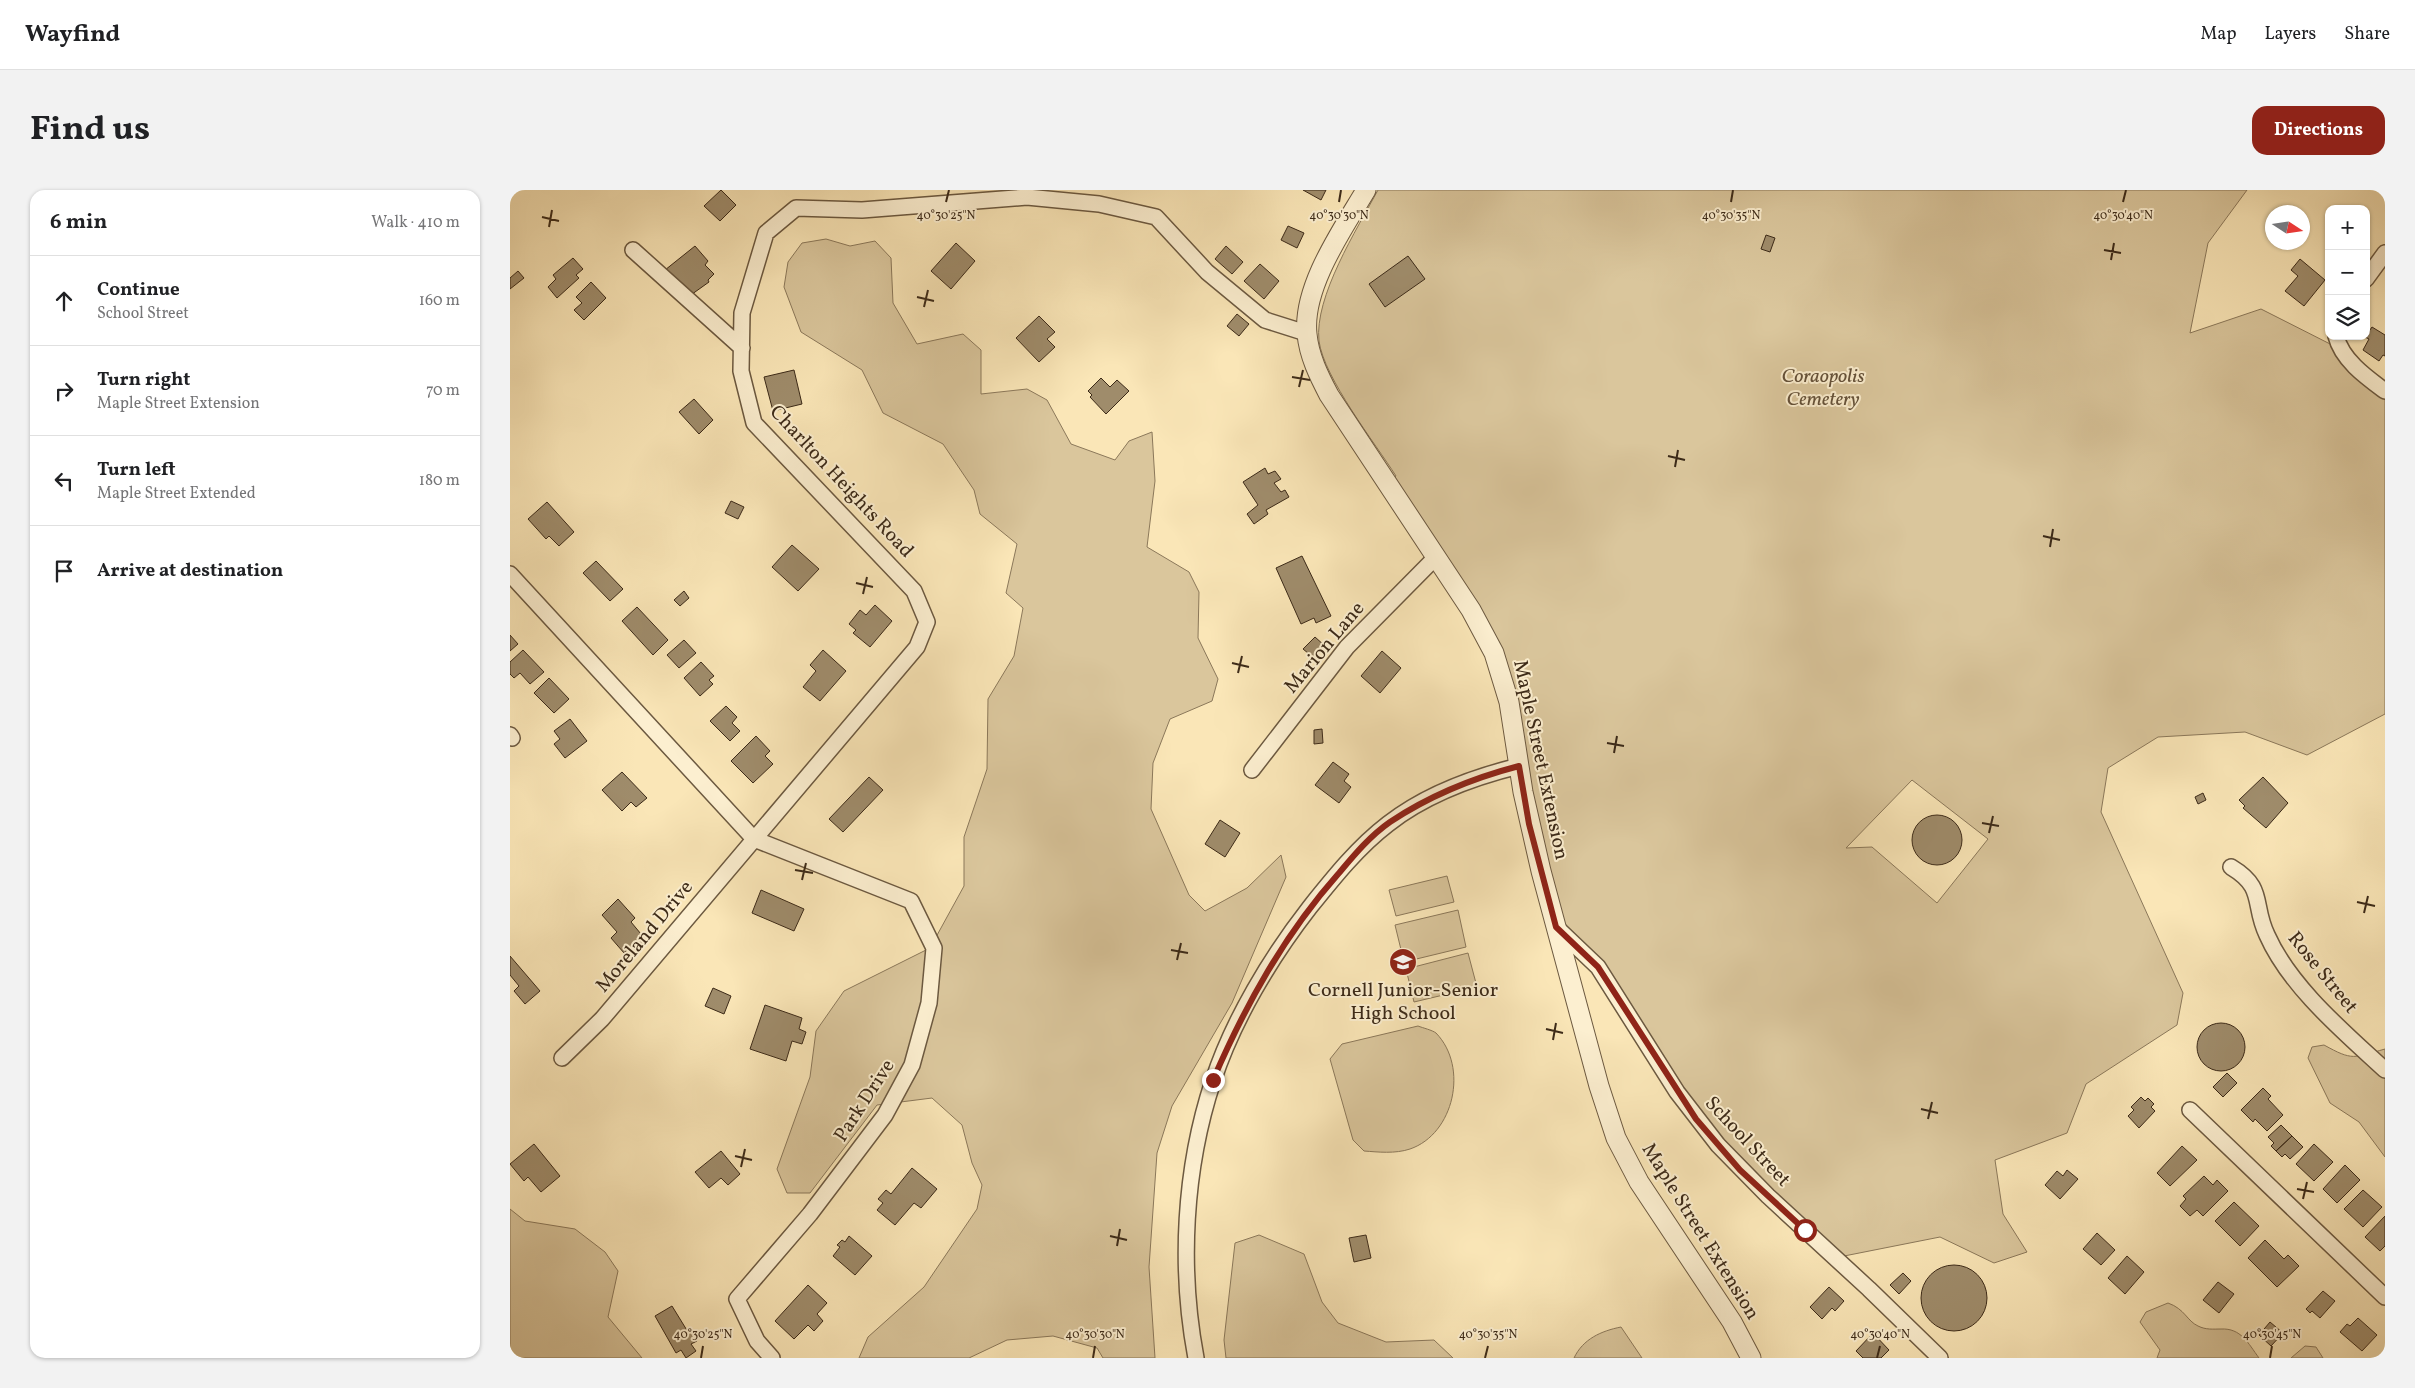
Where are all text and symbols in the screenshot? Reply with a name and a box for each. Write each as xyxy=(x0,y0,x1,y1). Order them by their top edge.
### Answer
text: Wayfind xyxy=(25,18,120,52)
text: Map xyxy=(2200,22,2236,47)
text: Layers xyxy=(2264,22,2316,47)
text: Share xyxy=(2344,22,2390,47)
text: Find us xyxy=(30,106,150,154)
button: Directions xyxy=(2252,106,2385,155)
north arrow xyxy=(2265,205,2310,250)
map controls xyxy=(2325,205,2370,340)
button: + xyxy=(2325,205,2370,250)
text: 6 min xyxy=(50,208,107,237)
text: 40°30'25"N xyxy=(917,208,975,224)
text: 40°30'30"N xyxy=(1309,208,1369,224)
text: 40°30'35"N xyxy=(1702,208,1760,224)
text: 40°30'40"N xyxy=(2093,208,2153,224)
text: Walk · 410 m xyxy=(371,212,460,234)
button: − xyxy=(2325,250,2370,295)
text: Continue xyxy=(97,277,180,303)
icon: ahead xyxy=(50,287,78,315)
text: 160 m xyxy=(419,290,460,312)
button: layers xyxy=(2325,295,2370,340)
text: School Street xyxy=(97,303,189,325)
park label: Coraopolis Cemetery xyxy=(1782,363,1865,414)
text: Turn right xyxy=(97,367,190,393)
icon: right xyxy=(50,377,78,405)
text: 70 m xyxy=(426,380,460,402)
text: Maple Street Extension xyxy=(97,393,260,415)
street label: Charlton Heights Road xyxy=(763,399,919,565)
text: Turn left xyxy=(97,457,176,483)
icon: left xyxy=(50,467,78,495)
text: 180 m xyxy=(419,470,460,492)
text: Maple Street Extended xyxy=(97,483,256,505)
icon: arrive xyxy=(50,557,78,585)
text: Arrive at destination xyxy=(97,558,283,584)
street label: Marion Lane xyxy=(1278,596,1372,700)
street label: Maple Street Extension xyxy=(1505,658,1575,863)
street label: Moreland Drive xyxy=(590,875,700,999)
street label: Rose Street xyxy=(2280,926,2364,1020)
school or university icon: Cornell Junior-Senior High School xyxy=(1388,947,1418,977)
place label: Cornell Junior-Senior High School xyxy=(1308,977,1498,1028)
street label: Park Drive xyxy=(828,1054,902,1148)
route end xyxy=(1202,1069,1225,1092)
street label: School Street xyxy=(1698,1090,1796,1194)
street label: Maple Street Extension xyxy=(1634,1138,1766,1326)
route start xyxy=(1794,1219,1817,1242)
text: 40°30'25"N xyxy=(674,1327,732,1343)
text: 40°30'30"N xyxy=(1065,1327,1125,1343)
text: 40°30'35"N xyxy=(1459,1327,1517,1343)
text: 40°30'40"N xyxy=(1850,1327,1910,1343)
text: 40°30'45"N xyxy=(2243,1327,2301,1343)

